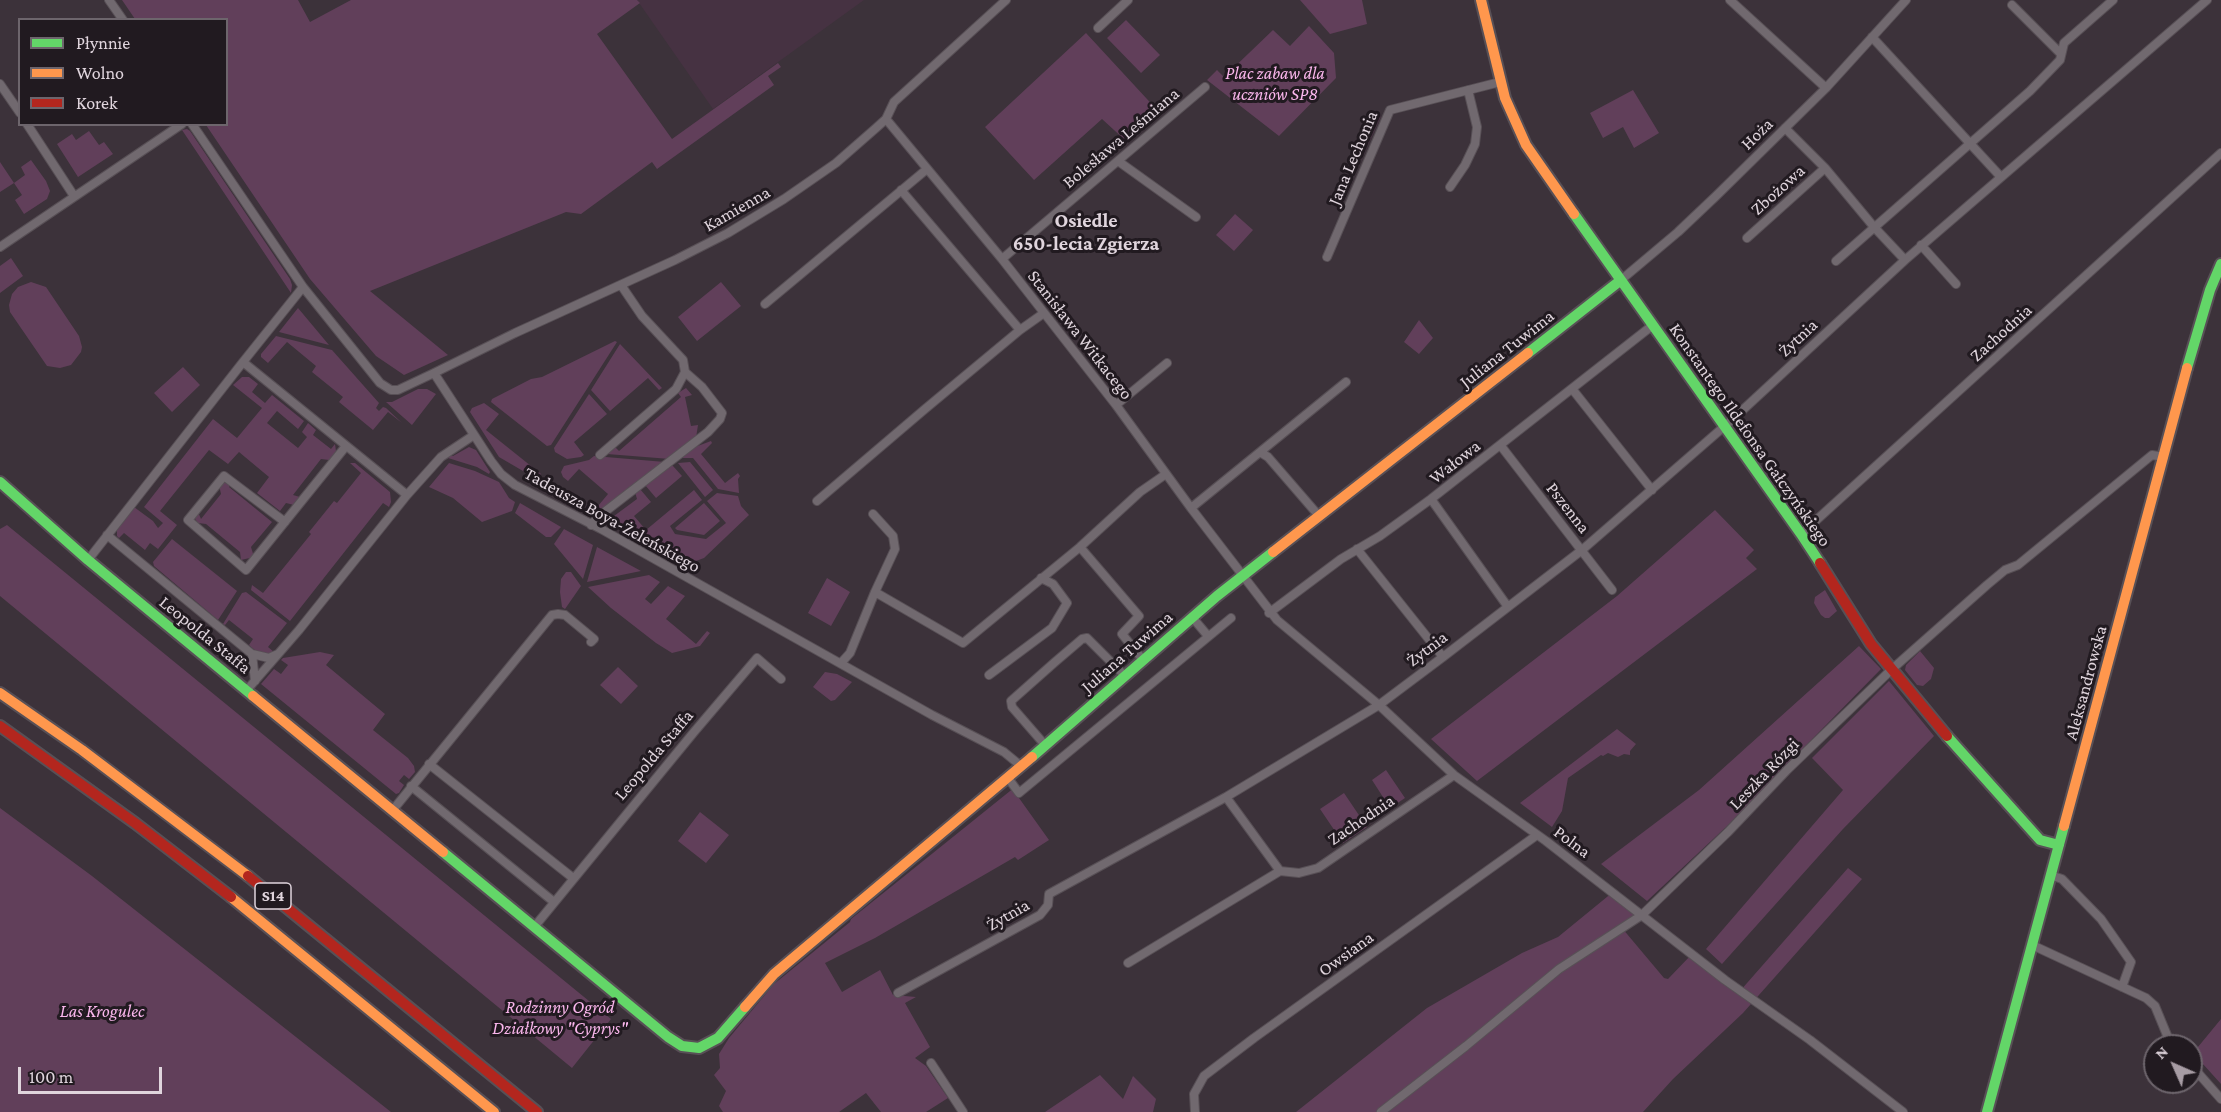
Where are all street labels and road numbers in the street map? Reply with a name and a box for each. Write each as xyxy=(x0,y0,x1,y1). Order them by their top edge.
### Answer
street label: Bolesława Leśmiana xyxy=(1058,83,1184,193)
street label: Jana Lechonia xyxy=(1323,107,1383,209)
street label: Hoża xyxy=(1736,113,1778,155)
street label: Zbożowa xyxy=(1746,160,1810,220)
street label: Kamienna xyxy=(700,181,774,237)
street label: Stanisława Witkacego xyxy=(1023,266,1137,404)
street label: Zachodnia xyxy=(1966,300,2036,366)
street label: Juliana Tuwima xyxy=(1455,305,1559,393)
street label: Żytnia xyxy=(1774,314,1822,362)
street label: Konstantego Ildefonsa Gałczyńskiego xyxy=(1664,319,1836,551)
street label: Wałowa xyxy=(1425,435,1485,489)
street label: Tadeusza Boya-Żeleńskiego xyxy=(520,463,704,577)
street label: Pszenna xyxy=(1541,478,1595,538)
street label: Leopolda Staffa xyxy=(155,591,255,679)
street label: Juliana Tuwima xyxy=(1077,606,1177,698)
street label: Aleksandrowska xyxy=(2060,623,2112,743)
street label: Żytnia xyxy=(1402,627,1452,671)
street label: Leopolda Staffa xyxy=(610,705,698,805)
street label: Leszka Rózgi xyxy=(1724,734,1804,814)
street label: Zachodnia xyxy=(1324,790,1398,850)
street label: Polna xyxy=(1549,821,1595,863)
road number: S14 xyxy=(255,883,291,909)
street label: Żytnia xyxy=(983,894,1033,936)
street label: Owsiana xyxy=(1314,927,1378,981)

